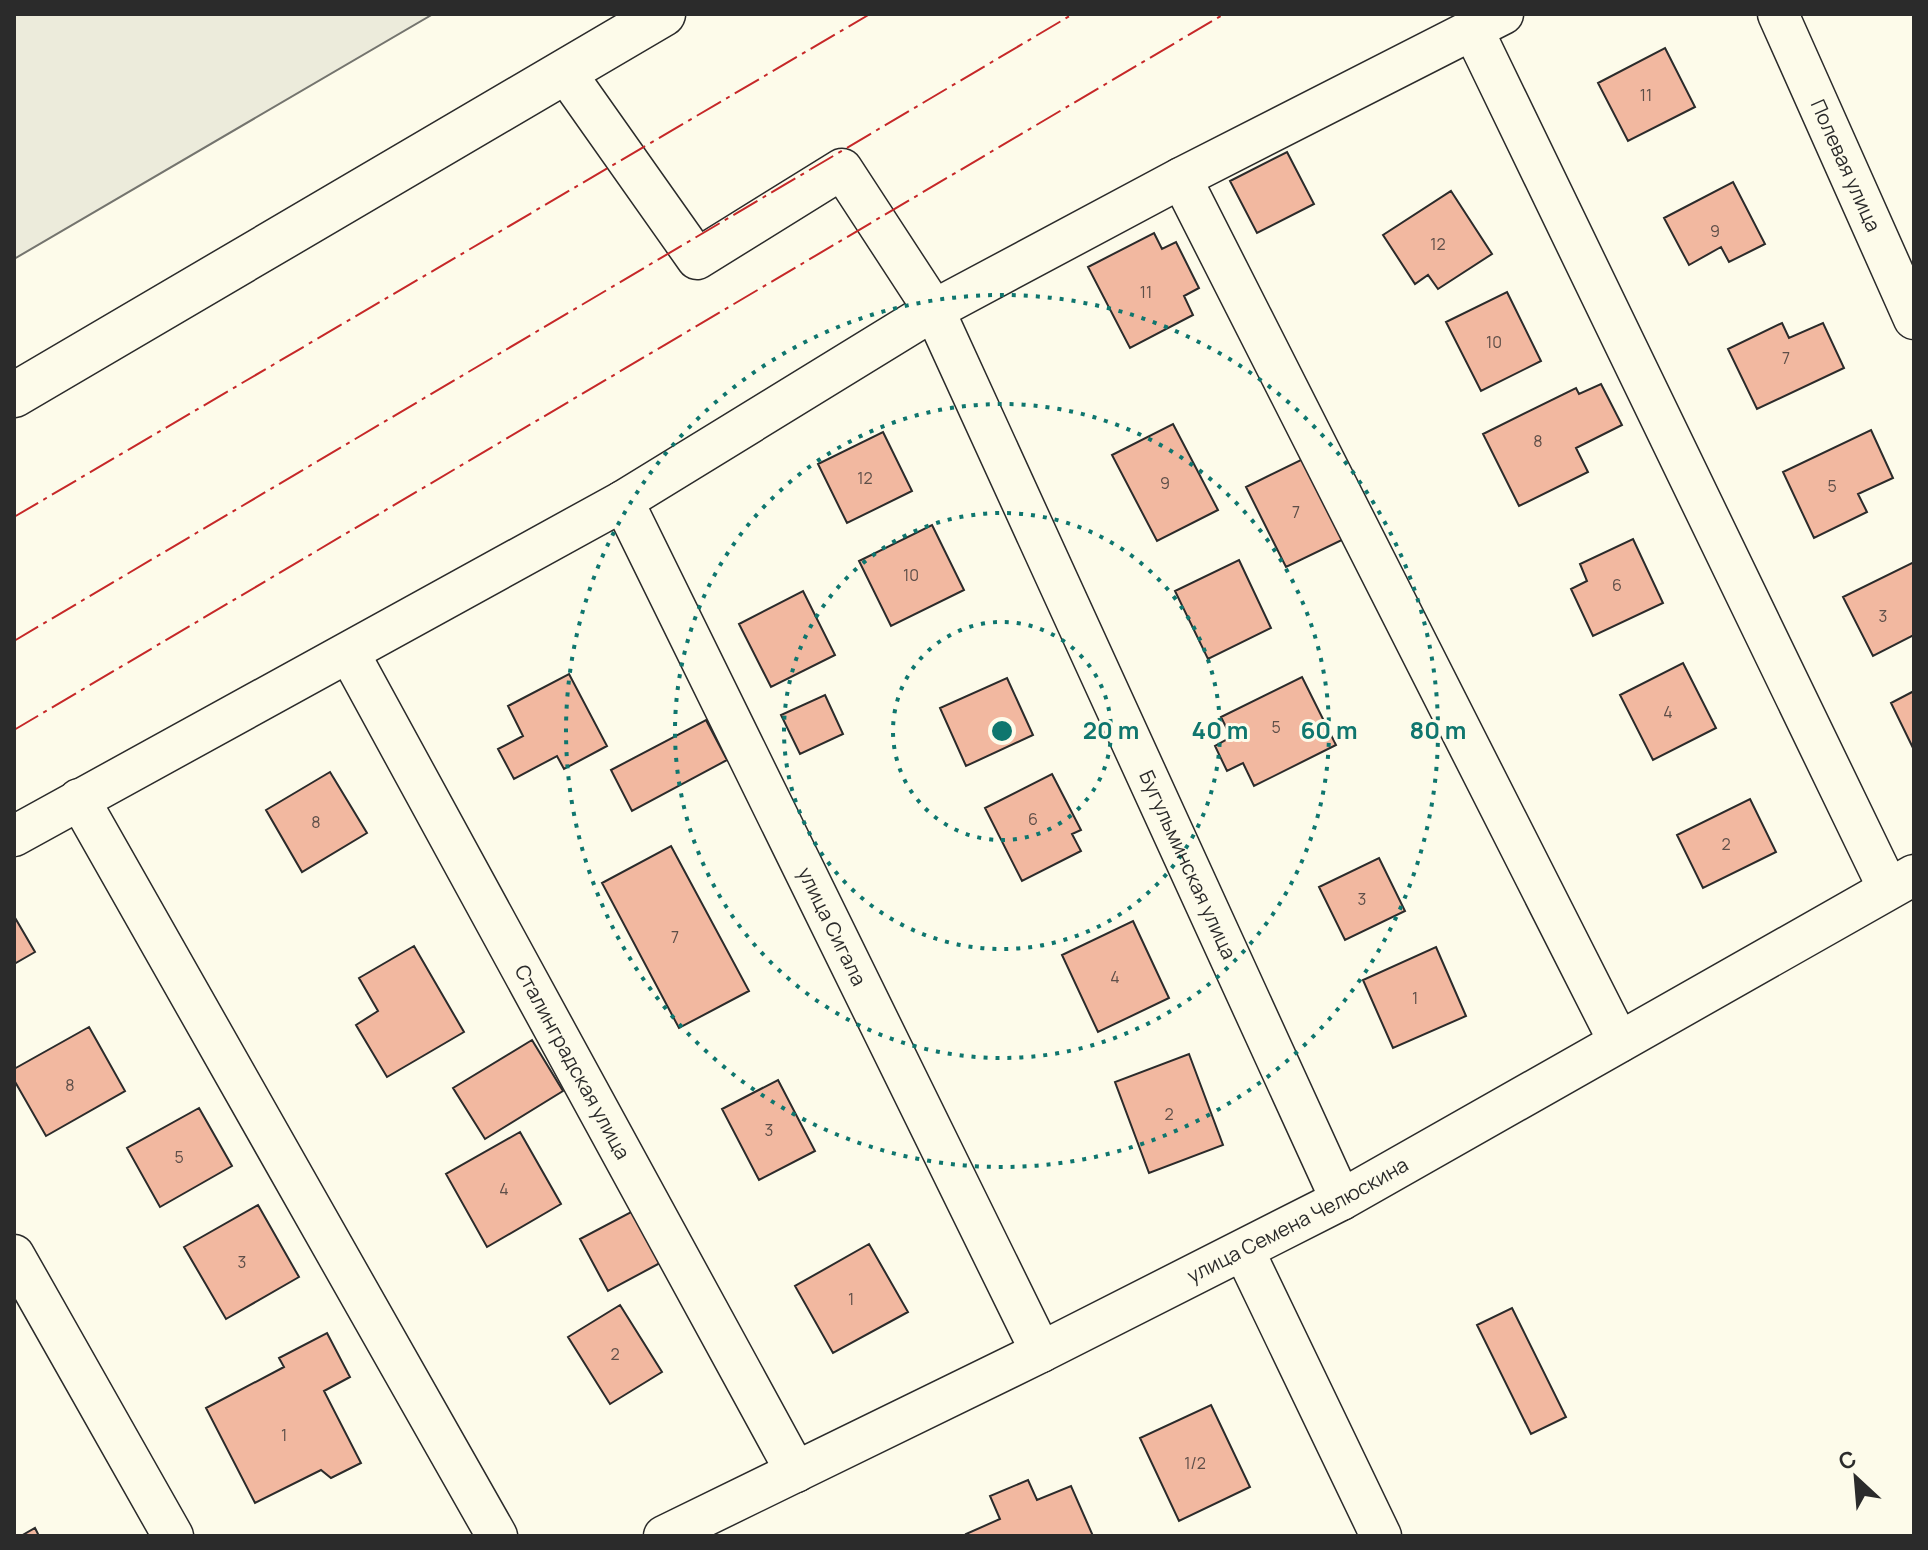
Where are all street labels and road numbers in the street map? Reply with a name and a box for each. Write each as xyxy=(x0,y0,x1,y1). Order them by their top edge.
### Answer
street label: Полевая улица xyxy=(1805,95,1887,236)
street label: Бугульминская улица xyxy=(1133,766,1243,963)
street label: улица Сигала xyxy=(792,862,873,990)
street label: Сталинградская улица xyxy=(509,960,637,1164)
street label: улица Семена Челюскина xyxy=(1182,1151,1413,1289)

